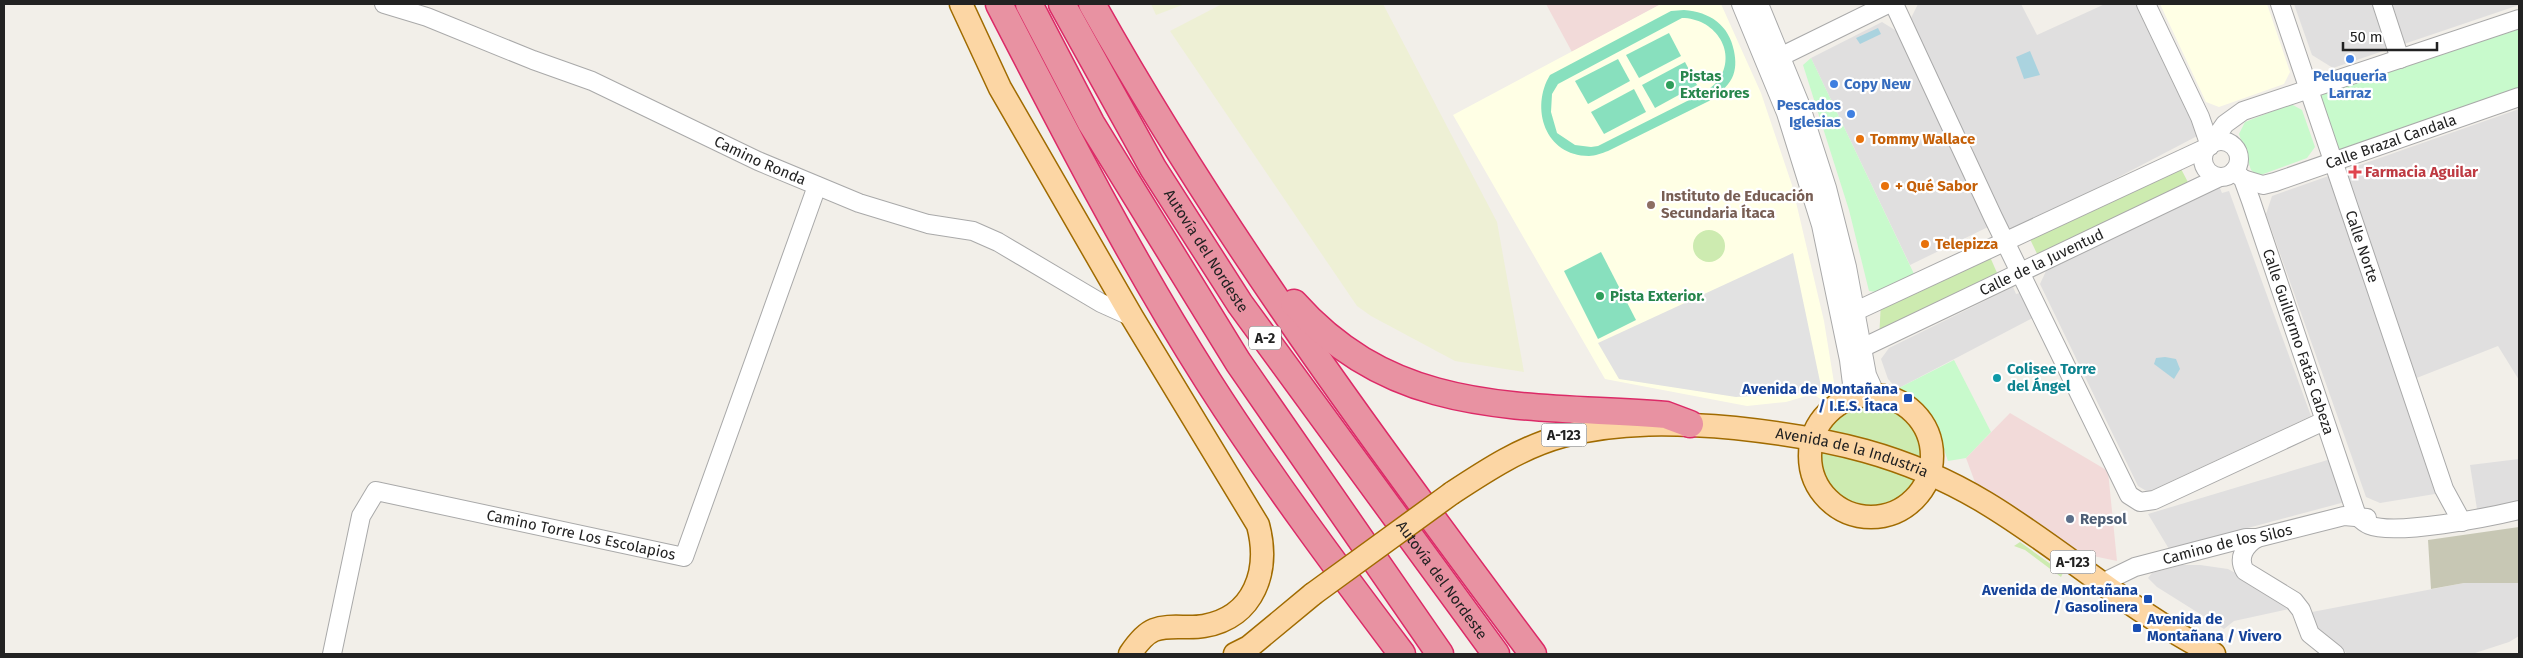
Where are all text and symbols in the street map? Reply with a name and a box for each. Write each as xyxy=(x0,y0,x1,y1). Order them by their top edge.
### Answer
scale bar xyxy=(2343,20,2437,52)
text: 50 m xyxy=(2350,28,2383,46)
marker: Peluquería Larraz xyxy=(2344,53,2356,65)
place label: Pistas Exteriores xyxy=(1680,67,1749,102)
place label: Peluquería Larraz xyxy=(2313,67,2387,102)
place label: Copy New xyxy=(1844,75,1911,93)
marker: Copy New xyxy=(1828,78,1840,90)
marker: Pistas Exteriores xyxy=(1664,79,1676,91)
place label: Pescados Iglesias xyxy=(1777,96,1841,131)
marker: Pescados Iglesias xyxy=(1845,108,1857,120)
street label: Calle Brazal Candala xyxy=(2323,111,2459,173)
place label: Tommy Wallace xyxy=(1870,130,1975,148)
street label: Camino Ronda xyxy=(711,132,809,189)
marker: Tommy Wallace xyxy=(1854,133,1866,145)
place label: Farmacia Aguilar xyxy=(2365,163,2479,181)
marker: Farmacia Aguilar xyxy=(2349,166,2361,178)
place label: + Qué Sabor xyxy=(1895,177,1979,195)
marker: + Qué Sabor xyxy=(1879,180,1891,192)
street label: Autovía del Nordeste xyxy=(1160,186,1252,316)
place label: Instituto de Educación Secundaria Ítaca xyxy=(1661,187,1814,222)
marker: Instituto de Educación Secundaria Ítaca xyxy=(1645,199,1657,211)
street label: Calle Norte xyxy=(2341,208,2383,285)
street label: Calle de la Juventud xyxy=(1977,225,2107,300)
place label: Telepizza xyxy=(1935,235,1998,253)
marker: Telepizza xyxy=(1919,238,1931,250)
street label: Calle Guillermo Fatás Cabeza xyxy=(2259,247,2338,437)
place label: Pista Exterior. xyxy=(1610,287,1705,305)
marker: Pista Exterior. xyxy=(1594,290,1606,302)
road number: A-2 xyxy=(1249,326,1281,349)
place label: Colisee Torre del Ángel xyxy=(2007,360,2096,395)
marker: Colisee Torre del Ángel xyxy=(1991,372,2003,384)
place label: Avenida de Montañana / I.E.S. Ítaca xyxy=(1741,380,1898,415)
marker: Avenida de Montañana / I.E.S. Ítaca xyxy=(1902,392,1914,404)
road number: A-123 xyxy=(1542,424,1586,446)
street label: Avenida de la Industria xyxy=(1774,424,1931,481)
street label: Camino Torre Los Escolapios xyxy=(485,506,677,564)
place label: Repsol xyxy=(2080,510,2127,528)
marker: Repsol xyxy=(2064,513,2076,525)
street label: Autovía del Nordeste xyxy=(1393,517,1491,643)
street label: Camino de los Silos xyxy=(2161,520,2294,568)
road number: A-123 xyxy=(2050,550,2096,574)
place label: Avenida de Montañana / Gasolinera xyxy=(1981,581,2138,616)
marker: Avenida de Montañana / Gasolinera xyxy=(2142,593,2154,605)
place label: Avenida de Montañana / Vivero xyxy=(2146,610,2282,645)
marker: Avenida de Montañana / Vivero xyxy=(2131,622,2143,634)

